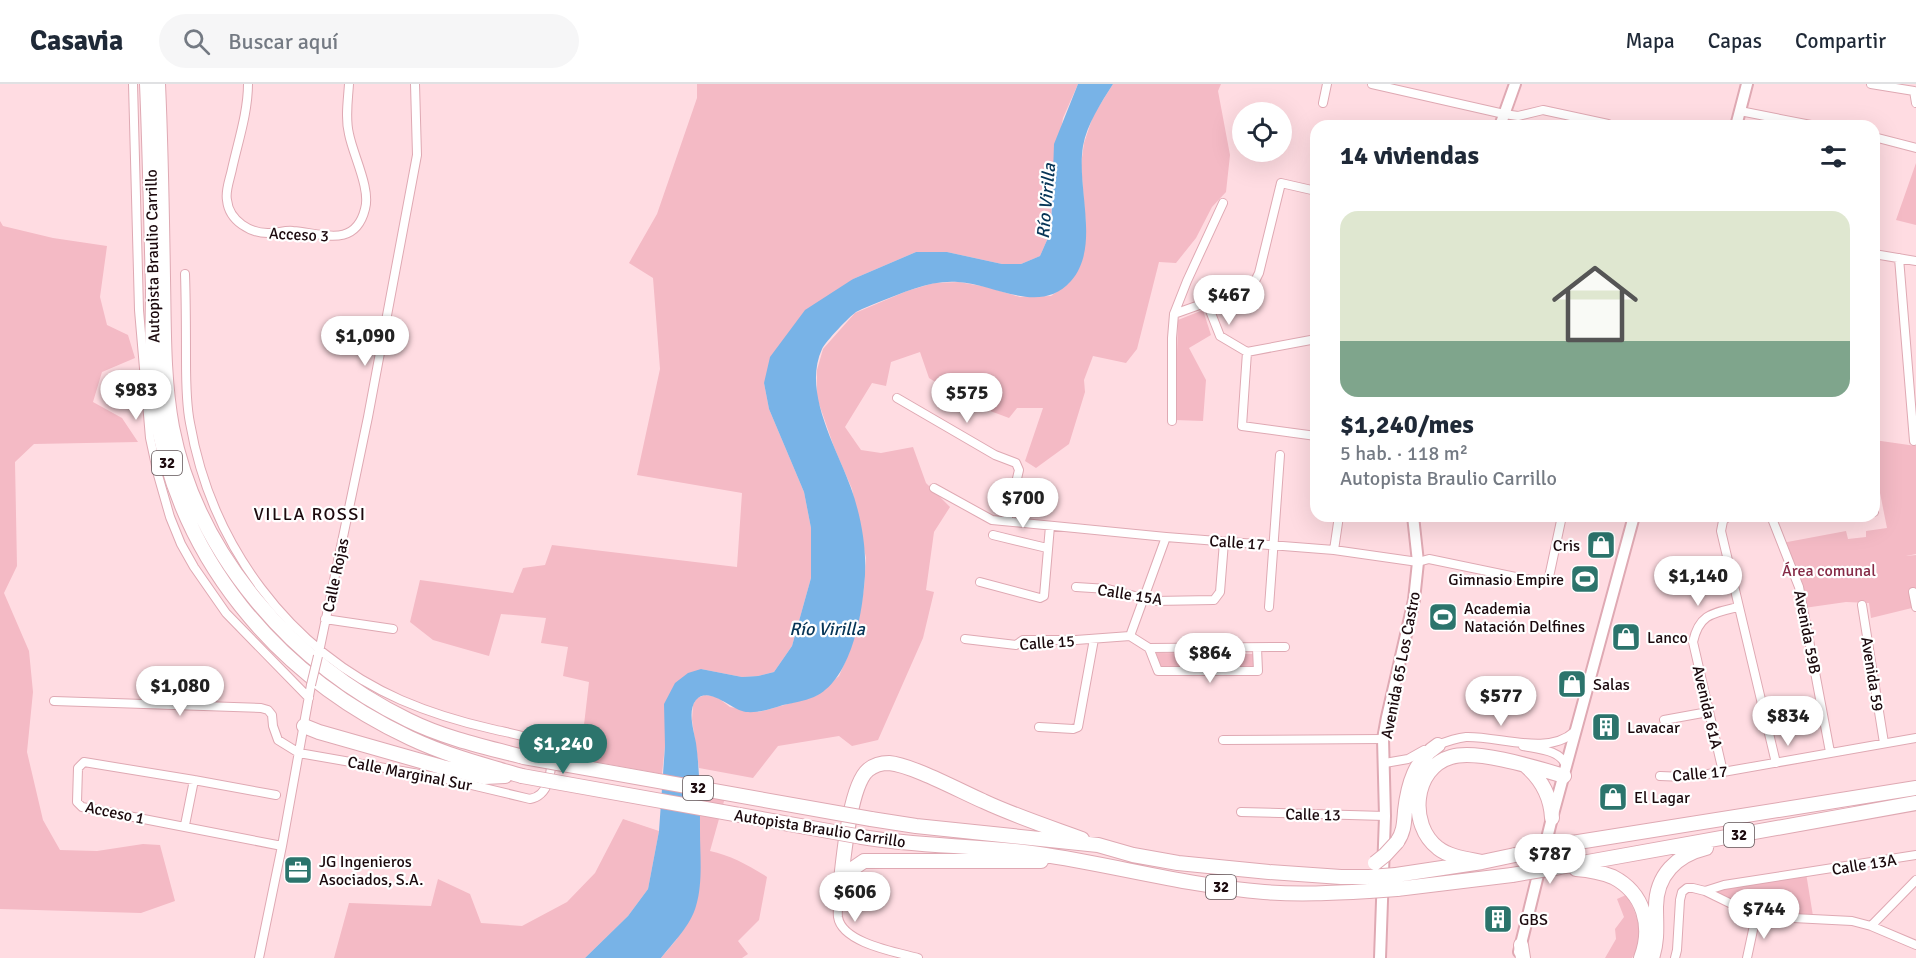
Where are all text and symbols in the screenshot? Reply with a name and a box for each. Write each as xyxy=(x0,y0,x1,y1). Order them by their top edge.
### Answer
search box xyxy=(159,14,579,68)
text: Casavia xyxy=(30,24,123,58)
icon: search xyxy=(180,25,213,58)
text: Buscar aquí xyxy=(228,28,338,55)
text: Mapa xyxy=(1625,28,1675,54)
text: Capas xyxy=(1708,28,1762,54)
text: Compartir xyxy=(1795,28,1886,54)
map controls xyxy=(1232,102,1292,162)
button: locate xyxy=(1232,102,1292,162)
text: 14 viviendas xyxy=(1340,140,1479,172)
icon: filters xyxy=(1817,140,1850,173)
water label: Río Virilla xyxy=(1032,162,1060,240)
street label: Autopista Braulio Carrillo xyxy=(141,169,165,343)
street label: Acceso 3 xyxy=(268,223,329,247)
icon: home xyxy=(1541,250,1649,358)
pin: $467 xyxy=(1193,275,1265,326)
text: $467 xyxy=(1207,282,1251,307)
pin: $1,090 xyxy=(316,316,414,367)
text: $1,090 xyxy=(335,323,395,348)
pin: $983 xyxy=(100,370,172,421)
pin: $575 xyxy=(931,373,1003,424)
text: $983 xyxy=(114,377,158,402)
text: $575 xyxy=(945,380,989,405)
text: $1,240/mes xyxy=(1340,409,1474,441)
text: 5 hab. · 118 m² xyxy=(1340,441,1468,466)
road number: 32 xyxy=(152,451,182,475)
text: Autopista Braulio Carrillo xyxy=(1340,466,1557,491)
pin: $700 xyxy=(987,478,1059,529)
text: $700 xyxy=(1001,485,1045,510)
district label: VILLA ROSSI xyxy=(253,503,367,525)
shop icon: Cris xyxy=(1585,529,1617,561)
street label: Calle 17 xyxy=(1209,531,1265,555)
street label: Calle Rojas xyxy=(318,536,354,614)
place label: Cris xyxy=(1553,536,1580,556)
pin: $1,140 xyxy=(1649,556,1747,607)
park label: Área comunal xyxy=(1782,561,1876,581)
sports icon: Gimnasio Empire xyxy=(1569,563,1601,595)
text: $1,140 xyxy=(1668,563,1728,588)
place label: Gimnasio Empire xyxy=(1448,570,1564,590)
street label: Calle 15A xyxy=(1096,580,1164,610)
street label: Avenida 59B xyxy=(1789,589,1825,676)
street label: Avenida 65 Los Castro xyxy=(1377,590,1425,740)
place label: Academia Natación Delfines xyxy=(1464,599,1585,637)
sports icon: Academia Natación Delfines xyxy=(1427,601,1459,633)
water label: Río Virilla xyxy=(789,618,866,640)
shop icon: Lanco xyxy=(1610,621,1642,653)
place label: Lanco xyxy=(1647,628,1688,648)
street label: Calle 15 xyxy=(1019,631,1075,655)
pin: $864 xyxy=(1174,633,1246,684)
street label: Avenida 59 xyxy=(1856,636,1888,713)
text: $864 xyxy=(1188,640,1232,665)
street label: Avenida 61A xyxy=(1688,664,1726,751)
pin: $1,080 xyxy=(131,666,229,717)
shop icon: Salas xyxy=(1556,668,1588,700)
text: $1,080 xyxy=(150,673,210,698)
place label: Salas xyxy=(1593,675,1630,695)
pin: $577 xyxy=(1465,676,1537,727)
text: $577 xyxy=(1479,683,1523,708)
pin: $834 xyxy=(1752,696,1824,747)
text: $834 xyxy=(1766,703,1810,728)
building icon: Lavacar xyxy=(1590,711,1622,743)
place label: Lavacar xyxy=(1627,718,1680,738)
pin: $1,240 xyxy=(514,724,612,775)
text: $1,240 xyxy=(533,731,593,756)
street label: Calle Marginal Sur xyxy=(346,752,474,796)
street label: Calle 17 xyxy=(1672,762,1729,786)
road number: 32 xyxy=(683,776,713,800)
shop icon: El Lagar xyxy=(1597,781,1629,813)
place label: El Lagar xyxy=(1634,788,1690,808)
street label: Acceso 1 xyxy=(83,797,146,829)
street label: Calle 13 xyxy=(1285,805,1341,825)
street label: Autopista Braulio Carrillo xyxy=(733,806,907,852)
road number: 32 xyxy=(1724,823,1754,847)
pin: $787 xyxy=(1514,834,1586,885)
text: $787 xyxy=(1528,841,1572,866)
street label: Calle 13A xyxy=(1830,850,1898,880)
place label: JG Ingenieros Asociados, S.A. xyxy=(319,852,424,890)
office icon: JG Ingenieros Asociados, S.A. xyxy=(282,854,314,886)
pin: $606 xyxy=(819,872,891,923)
road number: 32 xyxy=(1206,875,1236,899)
text: $606 xyxy=(833,879,877,904)
pin: $744 xyxy=(1728,889,1800,940)
text: $744 xyxy=(1742,896,1786,921)
building icon: GBS xyxy=(1482,903,1514,935)
place label: GBS xyxy=(1519,910,1548,930)

